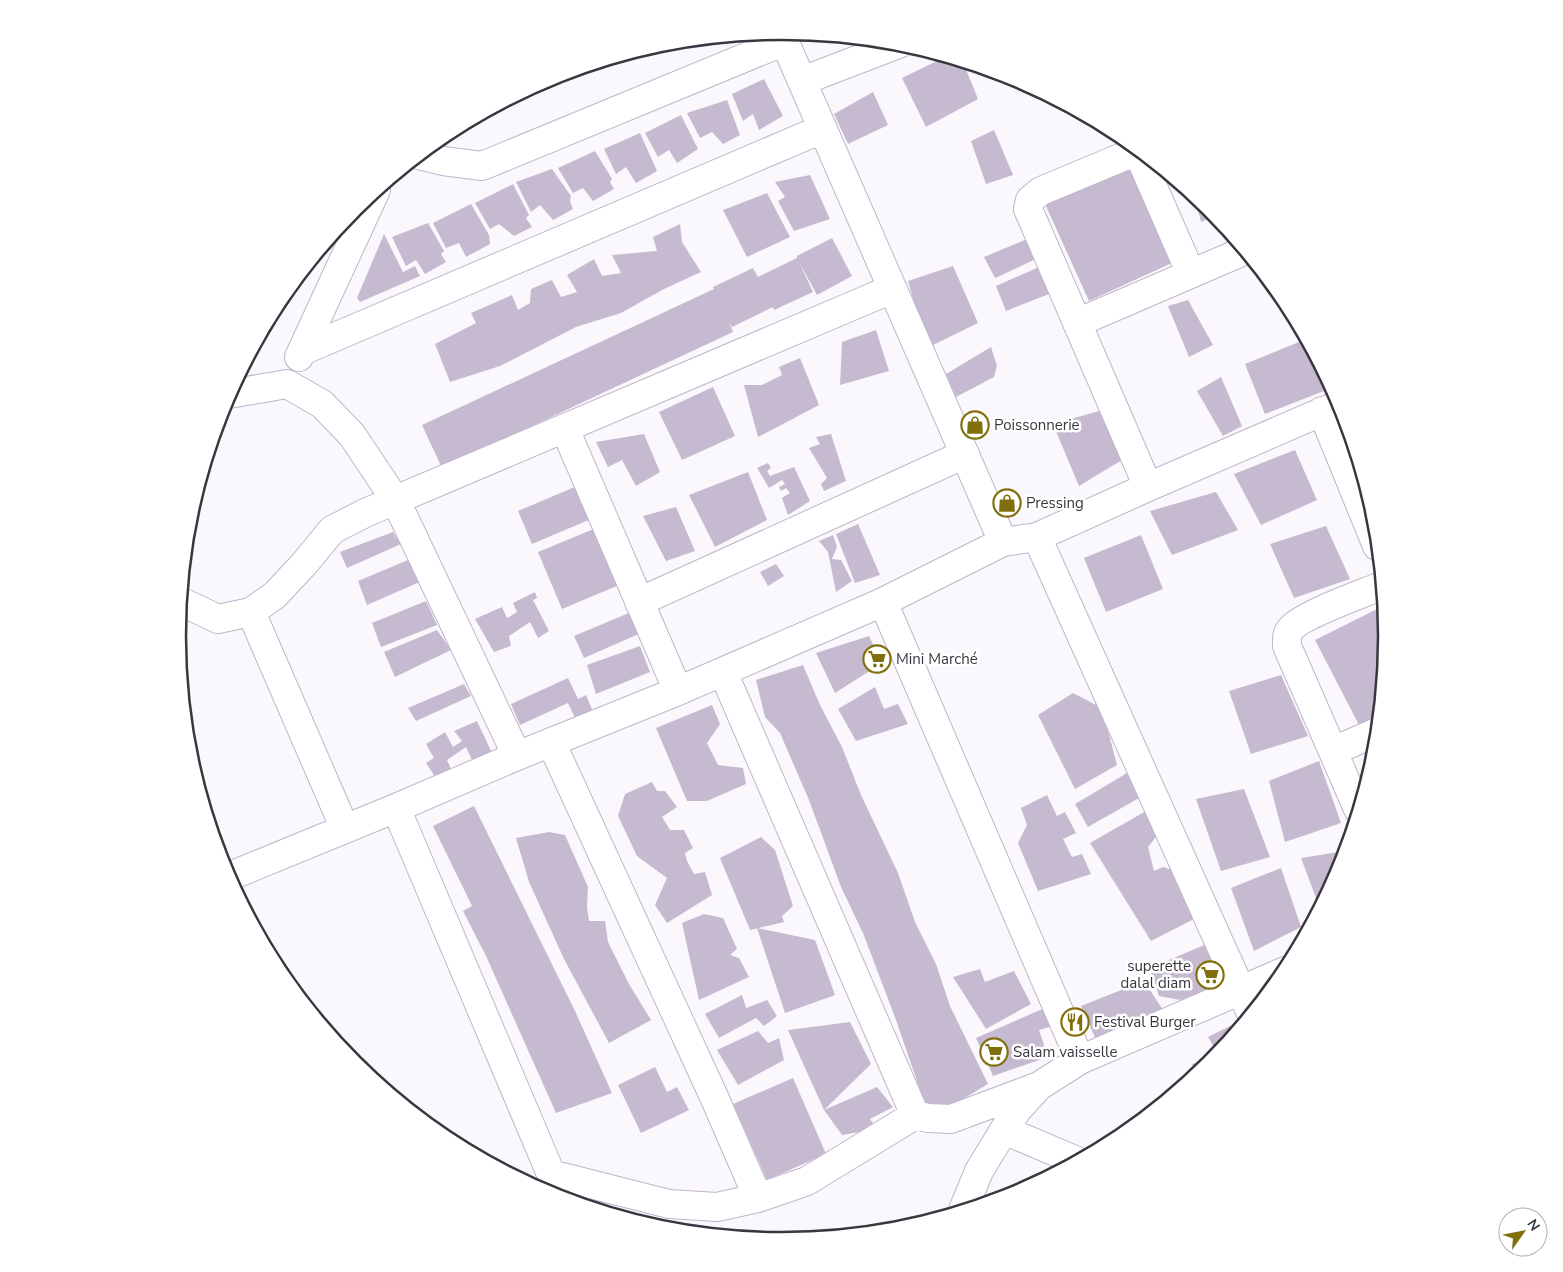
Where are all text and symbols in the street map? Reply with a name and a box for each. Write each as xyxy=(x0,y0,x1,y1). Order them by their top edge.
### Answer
shop icon: Poissonnerie xyxy=(960,410,990,440)
place label: Poissonnerie xyxy=(994,415,1080,435)
shop icon: Pressing xyxy=(992,488,1022,518)
place label: Pressing xyxy=(1026,493,1084,513)
supermarket icon: Mini Marché xyxy=(862,644,892,674)
place label: Mini Marché xyxy=(896,649,978,669)
place label: superette dalal diam xyxy=(1121,956,1191,993)
supermarket icon: superette dalal diam xyxy=(1195,960,1225,990)
restaurant icon: Festival Burger xyxy=(1060,1007,1090,1037)
place label: Festival Burger xyxy=(1094,1012,1196,1032)
supermarket icon: Salam vaisselle xyxy=(979,1037,1009,1067)
place label: Salam vaisselle xyxy=(1013,1042,1117,1062)
north arrow xyxy=(1498,1207,1548,1257)
text: N xyxy=(1523,1216,1544,1235)

